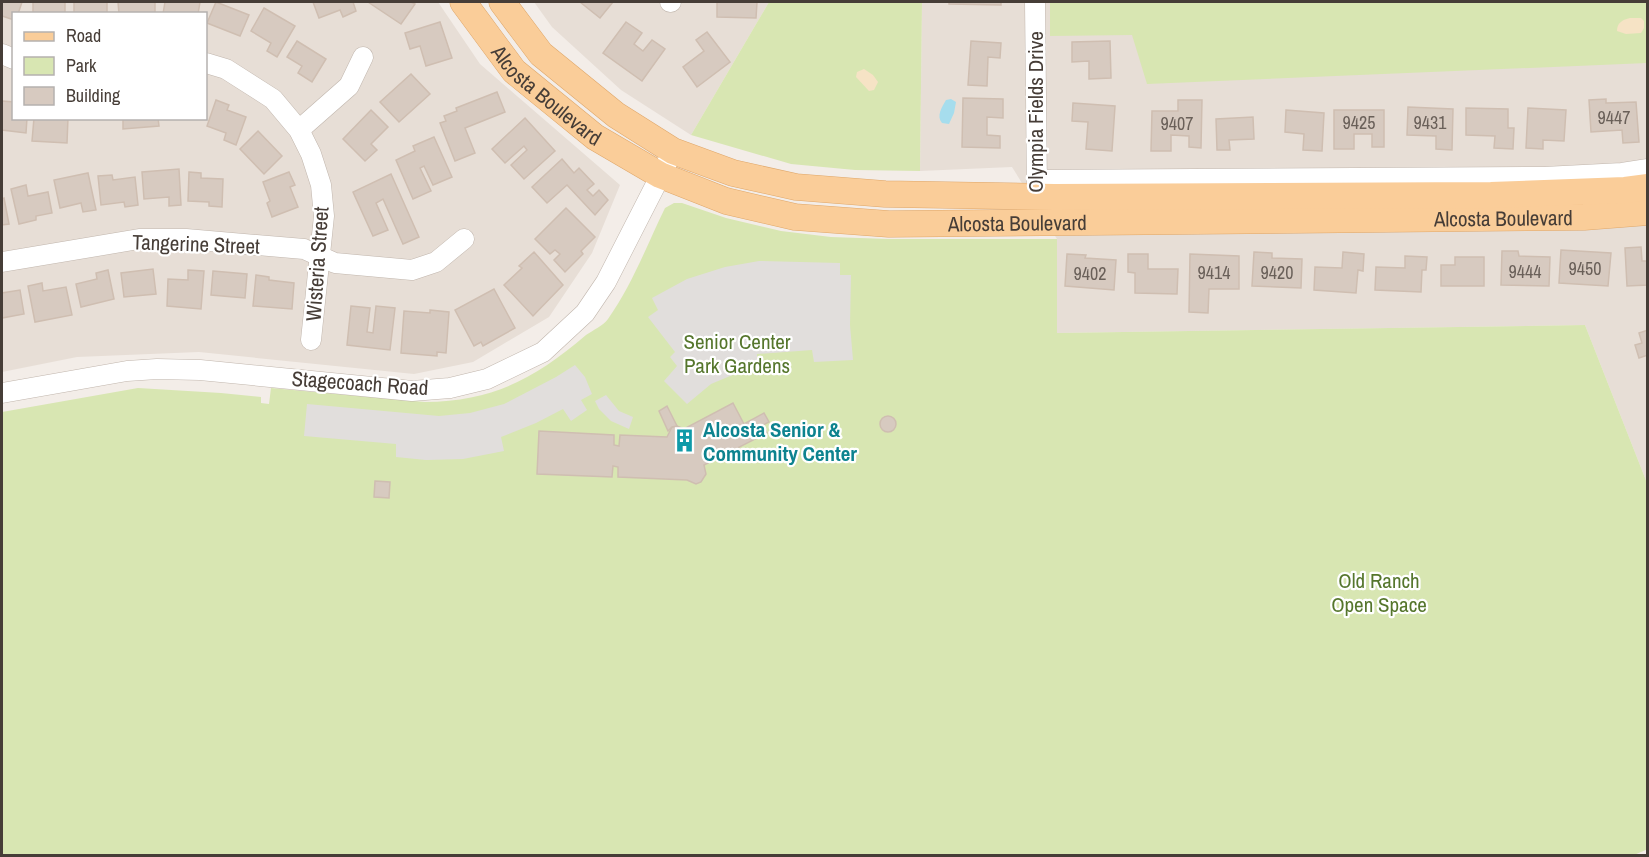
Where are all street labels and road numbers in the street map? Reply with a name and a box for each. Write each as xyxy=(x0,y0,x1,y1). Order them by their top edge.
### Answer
street label: Olympia Fields Drive xyxy=(1021,31,1050,193)
street label: Alcosta Boulevard xyxy=(484,38,607,152)
street label: Alcosta Boulevard xyxy=(1433,203,1573,233)
street label: Wisteria Street xyxy=(299,205,335,322)
street label: Alcosta Boulevard xyxy=(947,208,1087,238)
street label: Tangerine Street xyxy=(132,227,261,261)
street label: Stagecoach Road xyxy=(291,364,429,402)

